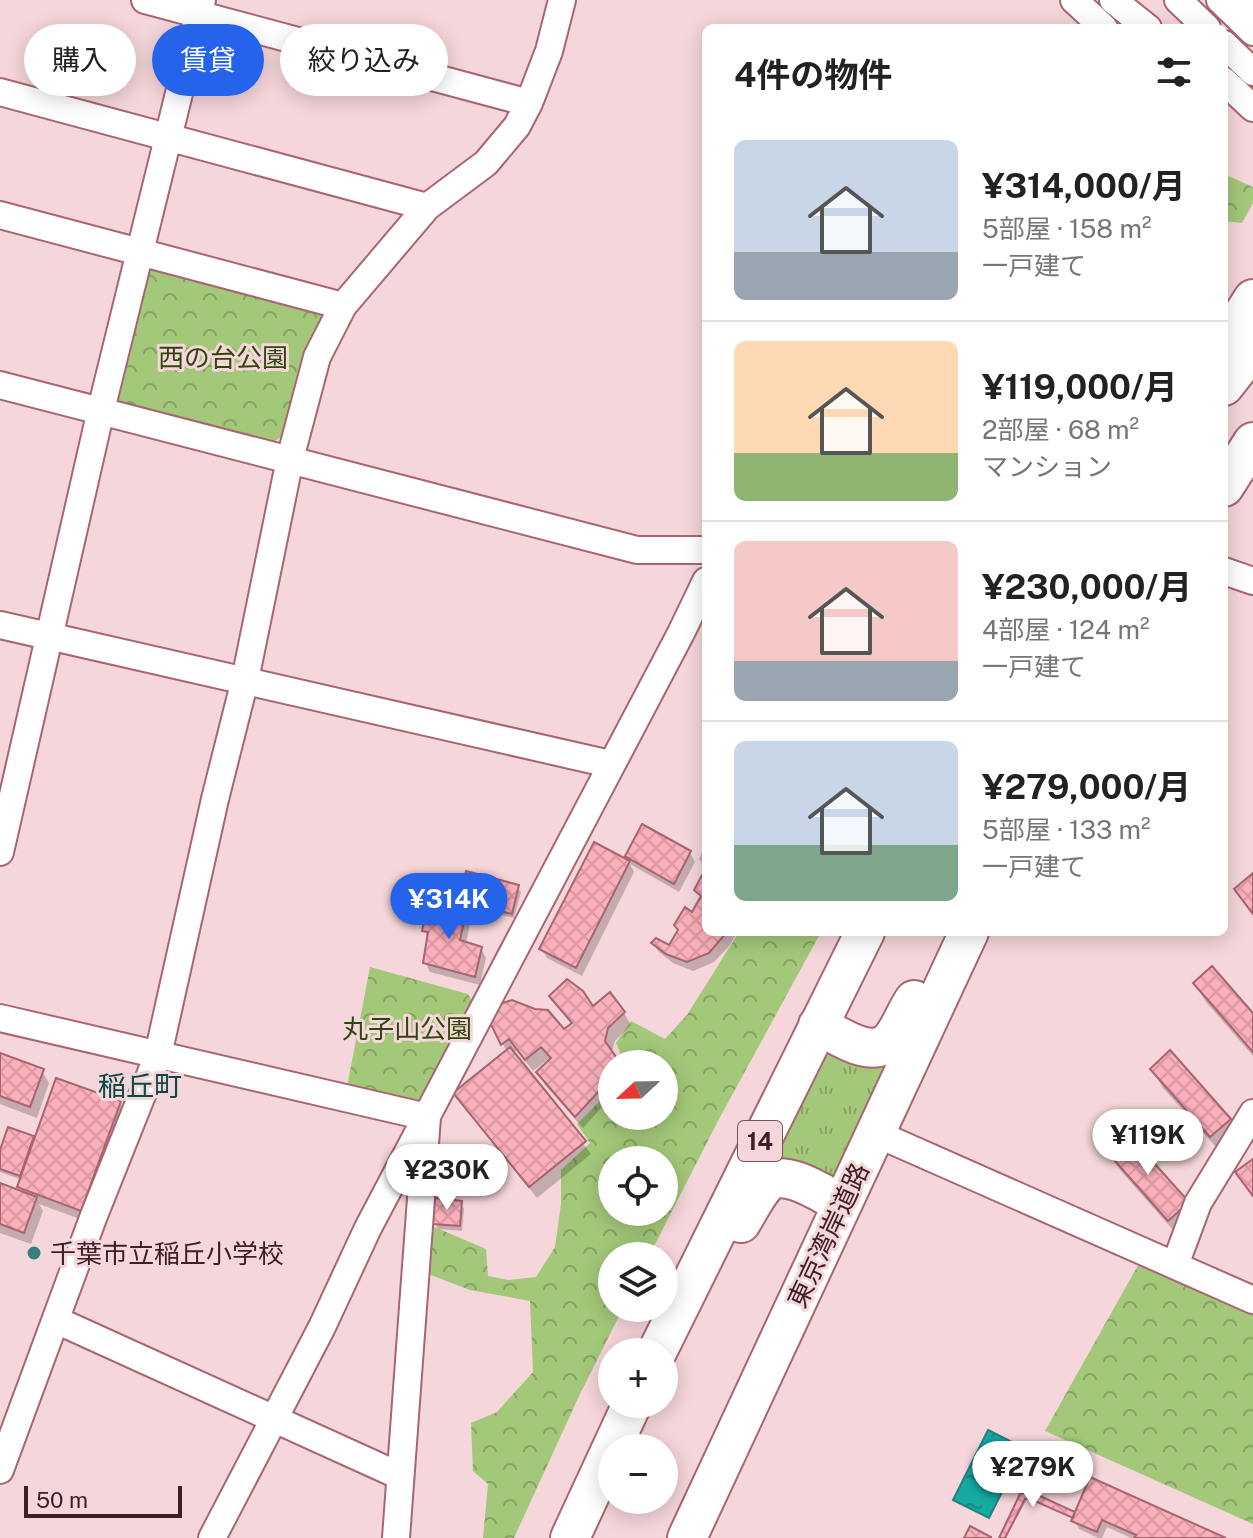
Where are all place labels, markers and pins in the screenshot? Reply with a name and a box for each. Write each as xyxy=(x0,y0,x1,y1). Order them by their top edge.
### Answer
pin: ¥314K xyxy=(393,873,505,941)
pin: ¥119K xyxy=(1092,1109,1204,1177)
pin: ¥230K xyxy=(391,1144,503,1212)
place label: 千葉市立稲丘小学校 xyxy=(50,1238,284,1269)
marker: 千葉市立稲丘小学校 xyxy=(25,1244,43,1262)
pin: ¥279K xyxy=(977,1441,1089,1509)

